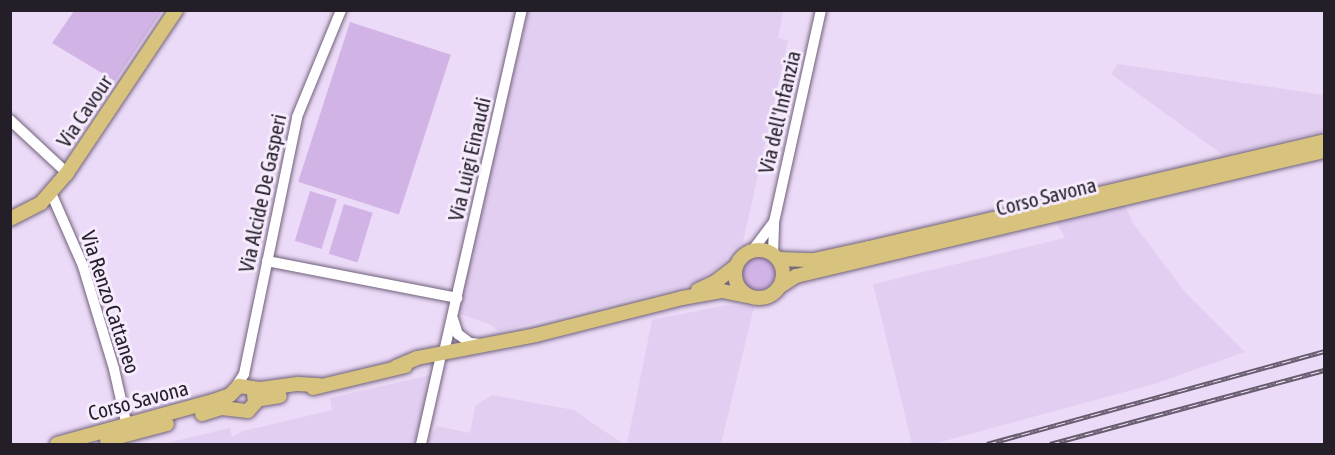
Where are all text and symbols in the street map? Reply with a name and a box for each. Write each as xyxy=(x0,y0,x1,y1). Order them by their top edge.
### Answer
street label: Via dell'Infanzia xyxy=(753,48,805,176)
street label: Via Cavour xyxy=(51,70,117,152)
street label: Via Luigi Einaudi xyxy=(443,95,495,223)
street label: Via Alcide De Gasperi xyxy=(233,111,291,275)
street label: Corso Savona xyxy=(993,171,1099,221)
street label: Via Renzo Cattaneo xyxy=(76,227,146,377)
street label: Corso Savona xyxy=(85,375,191,425)

